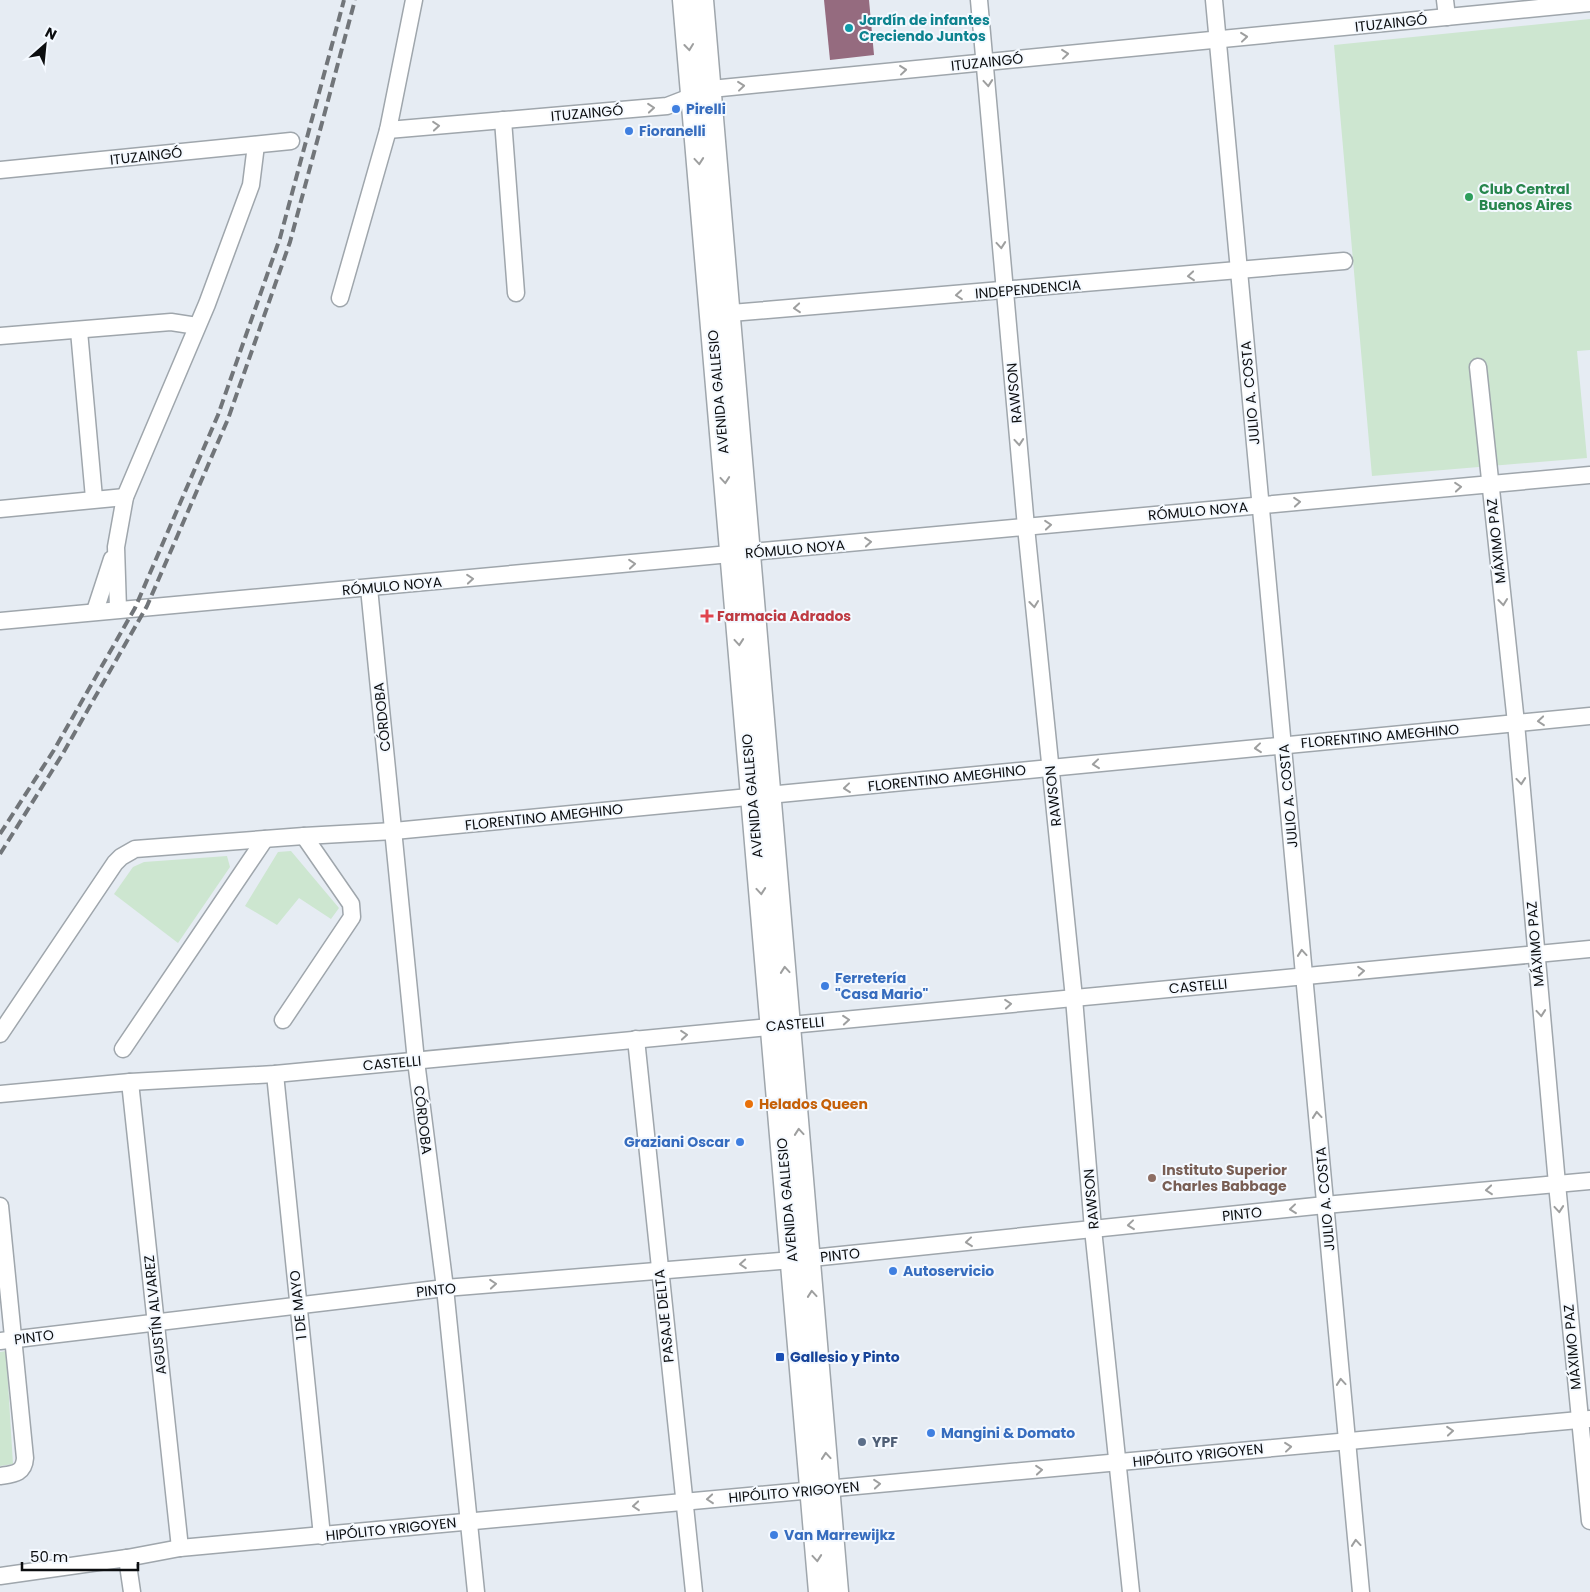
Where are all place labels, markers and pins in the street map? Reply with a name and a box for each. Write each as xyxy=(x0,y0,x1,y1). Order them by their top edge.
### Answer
place label: Jardín de infantes Creciendo Juntos xyxy=(859,10,990,46)
marker: Jardín de infantes Creciendo Juntos xyxy=(843,22,855,34)
place label: Pirelli xyxy=(686,99,726,119)
marker: Pirelli xyxy=(670,103,682,115)
place label: Fioranelli xyxy=(639,121,706,141)
marker: Fioranelli xyxy=(623,125,635,137)
place label: Club Central Buenos Aires xyxy=(1479,179,1572,215)
marker: Club Central Buenos Aires xyxy=(1463,191,1475,203)
place label: Farmacia Adrados xyxy=(717,606,851,626)
marker: Farmacia Adrados xyxy=(701,610,713,622)
place label: Ferretería "Casa Mario" xyxy=(835,968,929,1004)
marker: Ferretería "Casa Mario" xyxy=(819,980,831,992)
place label: Helados Queen xyxy=(759,1094,868,1114)
marker: Helados Queen xyxy=(743,1098,755,1110)
place label: Graziani Oscar xyxy=(624,1132,730,1152)
marker: Graziani Oscar xyxy=(734,1136,746,1148)
place label: Instituto Superior Charles Babbage xyxy=(1162,1160,1287,1196)
marker: Instituto Superior Charles Babbage xyxy=(1146,1172,1158,1184)
place label: Autoservicio xyxy=(903,1261,994,1281)
marker: Autoservicio xyxy=(887,1265,899,1277)
place label: Gallesio y Pinto xyxy=(790,1347,900,1367)
marker: Gallesio y Pinto xyxy=(774,1351,786,1363)
place label: Mangini & Domato xyxy=(941,1423,1075,1443)
marker: Mangini & Domato xyxy=(925,1427,937,1439)
place label: YPF xyxy=(872,1432,898,1452)
marker: YPF xyxy=(856,1436,868,1448)
place label: Van Marrewijkz xyxy=(784,1525,895,1545)
marker: Van Marrewijkz xyxy=(768,1529,780,1541)

